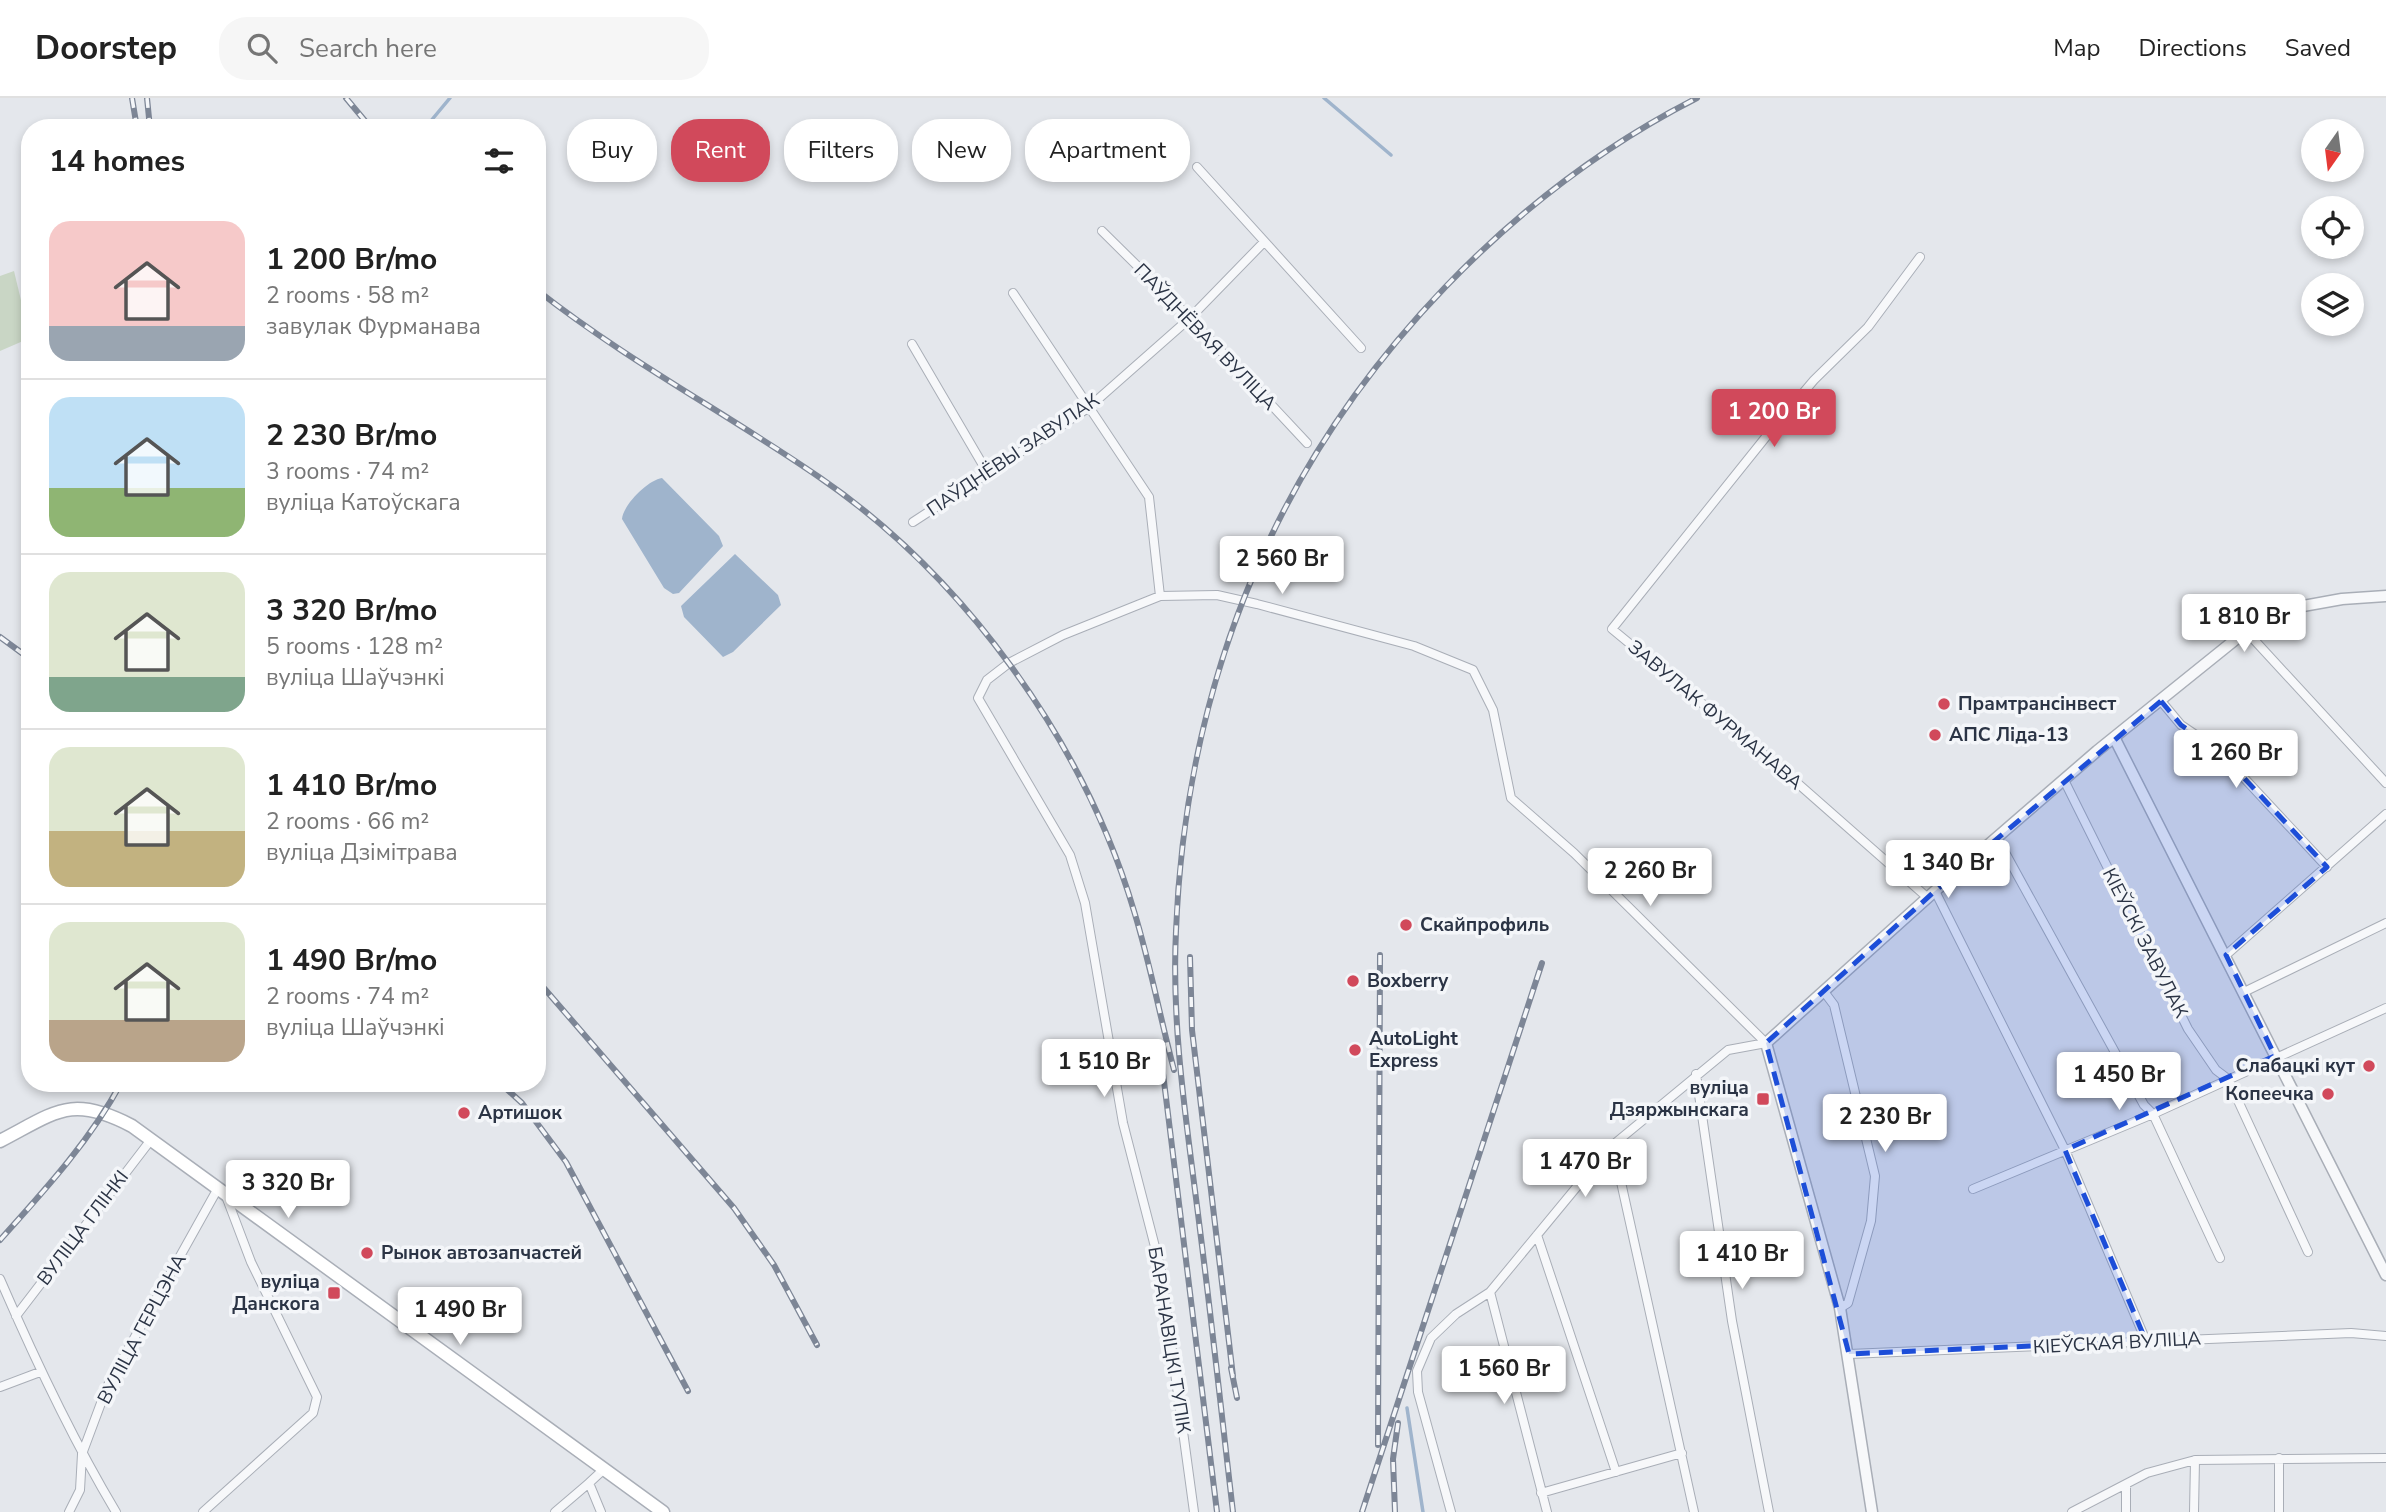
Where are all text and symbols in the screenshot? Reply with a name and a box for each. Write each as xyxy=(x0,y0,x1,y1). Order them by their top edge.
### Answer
search box xyxy=(219,17,709,80)
text: Doorstep xyxy=(35,26,177,71)
icon: search xyxy=(243,29,281,67)
text: Search here xyxy=(299,31,437,66)
text: Map xyxy=(2053,32,2100,64)
text: Directions xyxy=(2138,32,2247,64)
text: Saved xyxy=(2285,32,2351,64)
chip: Buy xyxy=(567,119,657,182)
chip: Rent xyxy=(671,119,770,182)
chip: Filters xyxy=(784,119,898,182)
chip: New xyxy=(912,119,1011,182)
chip: Apartment xyxy=(1025,119,1190,182)
north arrow xyxy=(2301,119,2364,182)
map controls xyxy=(2301,119,2364,336)
text: 14 homes xyxy=(49,141,185,182)
icon: filters xyxy=(480,142,518,180)
button: locate xyxy=(2301,196,2364,259)
text: 1 200 Br/mo xyxy=(266,239,437,280)
icon: home xyxy=(105,249,189,333)
street label: ПАЎДНЁВАЯ ВУЛІЦА xyxy=(1128,258,1282,416)
button: layers xyxy=(2301,273,2364,336)
text: 2 rooms · 58 m² xyxy=(266,280,429,311)
text: завулак Фурманава xyxy=(266,311,481,342)
street label: ПАЎДНЁВЫ ЗАВУЛАК xyxy=(922,387,1104,523)
pin: 1 200 Br xyxy=(1702,390,1846,449)
text: 1 200 Br xyxy=(1728,396,1820,427)
text: 2 230 Br/mo xyxy=(266,415,437,456)
icon: home xyxy=(105,425,189,509)
text: 3 rooms · 74 m² xyxy=(266,456,429,487)
text: вуліца Катоўскага xyxy=(266,487,461,518)
pin: 2 560 Br xyxy=(1210,536,1354,596)
text: 2 560 Br xyxy=(1236,543,1328,574)
text: 3 320 Br/mo xyxy=(266,590,437,631)
pin: 1 810 Br xyxy=(2172,594,2316,654)
icon: home xyxy=(105,600,189,684)
text: 1 810 Br xyxy=(2198,601,2290,632)
text: 5 rooms · 128 m² xyxy=(266,631,443,662)
street label: ЗАВУЛАК ФУРМАНАВА xyxy=(1622,634,1808,796)
text: вуліца Шаўчэнкі xyxy=(266,662,445,693)
place label: Прамтрансінвест xyxy=(1958,691,2116,717)
marker: Прамтрансінвест xyxy=(1936,696,1952,712)
place label: АПС Ліда-13 xyxy=(1949,722,2069,748)
marker: АПС Ліда-13 xyxy=(1927,727,1943,743)
pin: 1 260 Br xyxy=(2164,730,2308,790)
text: 1 260 Br xyxy=(2190,737,2282,768)
text: 1 410 Br/mo xyxy=(266,765,437,806)
icon: home xyxy=(105,775,189,859)
text: 2 rooms · 66 m² xyxy=(266,806,429,837)
text: вуліца Дзімітрава xyxy=(266,837,458,868)
pin: 1 340 Br xyxy=(1876,840,2020,900)
text: 1 340 Br xyxy=(1902,847,1994,878)
pin: 2 260 Br xyxy=(1578,848,1722,908)
text: 2 260 Br xyxy=(1604,855,1696,886)
street label: КІЕЎСКІ ЗАВУЛАК xyxy=(2096,864,2194,1022)
place label: Скайпрофиль xyxy=(1420,912,1549,938)
marker: Скайпрофиль xyxy=(1398,917,1414,933)
text: 1 490 Br/mo xyxy=(266,940,437,981)
icon: home xyxy=(105,950,189,1034)
place label: Boxberry xyxy=(1367,968,1449,994)
marker: Boxberry xyxy=(1345,973,1361,989)
text: 2 rooms · 74 m² xyxy=(266,981,429,1012)
text: вуліца Шаўчэнкі xyxy=(266,1012,445,1043)
place label: AutoLight Express xyxy=(1369,1026,1458,1074)
pin: 1 510 Br xyxy=(1032,1040,1176,1099)
marker: AutoLight Express xyxy=(1347,1042,1363,1058)
text: 1 510 Br xyxy=(1058,1046,1150,1077)
pin: 1 450 Br xyxy=(2047,1052,2191,1112)
place label: Слабацкі кут xyxy=(2235,1053,2355,1079)
marker: Слабацкі кут xyxy=(2361,1058,2377,1074)
text: 1 450 Br xyxy=(2073,1059,2165,1090)
place label: вуліца Дзяржынскага xyxy=(1610,1075,1749,1123)
place label: Копеечка xyxy=(2225,1081,2314,1107)
marker: Копеечка xyxy=(2320,1086,2336,1102)
marker: вуліца Дзяржынскага xyxy=(1755,1091,1771,1107)
pin: 2 230 Br xyxy=(1813,1094,1957,1154)
place label: Артишок xyxy=(478,1100,562,1126)
text: 2 230 Br xyxy=(1839,1101,1931,1132)
marker: Артишок xyxy=(456,1105,472,1121)
pin: 1 470 Br xyxy=(1513,1140,1657,1199)
text: 1 470 Br xyxy=(1539,1146,1631,1177)
pin: 3 320 Br xyxy=(216,1160,360,1220)
street label: ВУЛІЦА ГЛІНКІ xyxy=(31,1165,135,1291)
text: 3 320 Br xyxy=(242,1167,334,1198)
pin: 1 410 Br xyxy=(1670,1232,1814,1291)
text: 1 410 Br xyxy=(1696,1238,1788,1269)
place label: Рынок автозапчастей xyxy=(381,1240,582,1266)
marker: Рынок автозапчастей xyxy=(359,1245,375,1261)
street label: БАРАНАВІЦКІ ТУПІК xyxy=(1141,1245,1197,1435)
street label: ВУЛІЦА ГЕРЦЭНА xyxy=(91,1249,193,1409)
place label: вуліца Данскога xyxy=(232,1269,320,1317)
marker: вуліца Данскога xyxy=(326,1285,342,1301)
pin: 1 490 Br xyxy=(388,1288,532,1347)
text: 1 490 Br xyxy=(414,1294,506,1325)
street label: КІЕЎСКАЯ ВУЛІЦА xyxy=(2032,1326,2202,1360)
pin: 1 560 Br xyxy=(1432,1346,1576,1406)
text: 1 560 Br xyxy=(1458,1353,1550,1384)

